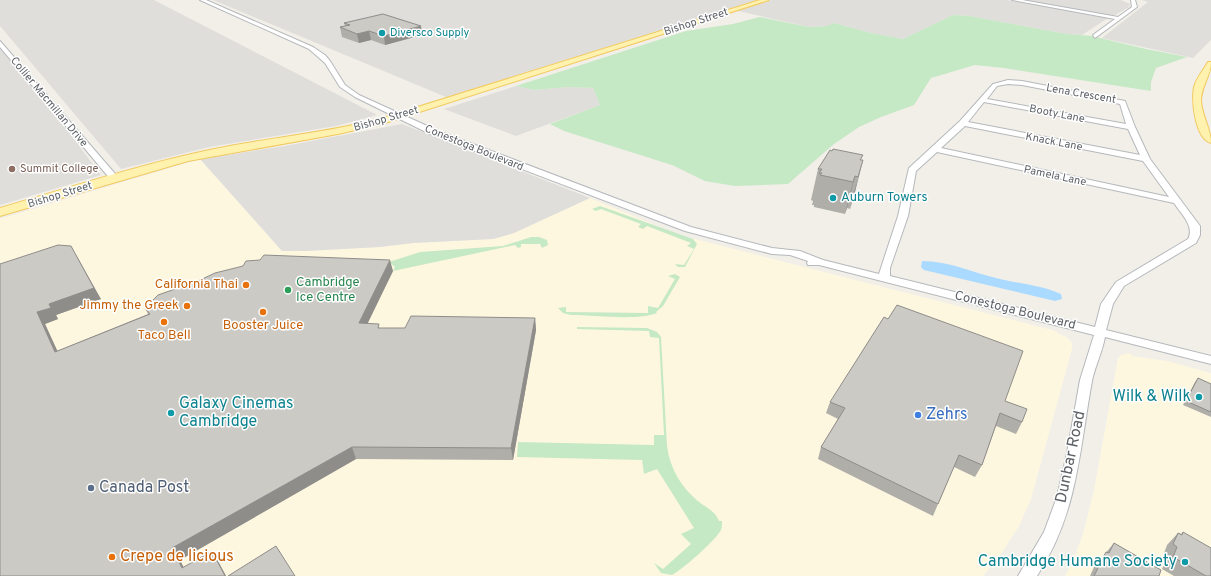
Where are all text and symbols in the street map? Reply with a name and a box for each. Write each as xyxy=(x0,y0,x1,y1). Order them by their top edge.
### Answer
street label: Bishop Street xyxy=(662,5,730,39)
place label: Diversco Supply xyxy=(390,26,470,40)
marker: Diversco Supply xyxy=(377,28,387,38)
street label: Collier Macmillan Drive xyxy=(7,54,91,150)
street label: Lena Crescent xyxy=(1045,81,1117,107)
street label: Booty Lane xyxy=(1028,102,1086,126)
street label: Bishop Street xyxy=(352,103,420,135)
street label: Conestoga Boulevard xyxy=(423,122,525,174)
street label: Knack Lane xyxy=(1024,130,1084,154)
place label: Summit College xyxy=(20,162,99,176)
street label: Pamela Lane xyxy=(1022,163,1088,189)
marker: Summit College xyxy=(7,164,17,174)
street label: Bishop Street xyxy=(26,179,94,211)
place label: Auburn Towers xyxy=(841,190,928,206)
marker: Auburn Towers xyxy=(828,193,838,203)
place label: Cambridge Ice Centre xyxy=(296,275,360,306)
place label: California Thai xyxy=(155,277,238,293)
marker: California Thai xyxy=(241,280,251,290)
marker: Cambridge Ice Centre xyxy=(283,285,293,295)
street label: Conestoga Boulevard xyxy=(953,288,1077,334)
place label: Jimmy the Greek xyxy=(79,298,179,314)
marker: Jimmy the Greek xyxy=(182,301,192,311)
marker: Booster Juice xyxy=(258,307,268,317)
marker: Taco Bell xyxy=(159,317,169,327)
place label: Booster Juice xyxy=(223,318,303,334)
place label: Taco Bell xyxy=(137,328,191,344)
place label: Wilk & Wilk xyxy=(1113,387,1191,407)
marker: Wilk & Wilk xyxy=(1194,392,1204,402)
place label: Galaxy Cinemas Cambridge xyxy=(179,394,294,432)
place label: Zehrs xyxy=(926,405,967,425)
marker: Galaxy Cinemas Cambridge xyxy=(166,408,176,418)
street label: Dunbar Road xyxy=(1051,409,1091,505)
marker: Zehrs xyxy=(913,410,923,420)
place label: Canada Post xyxy=(99,478,189,498)
marker: Canada Post xyxy=(86,483,96,493)
place label: Crepe de licious xyxy=(120,547,234,567)
marker: Crepe de licious xyxy=(107,552,117,562)
place label: Cambridge Humane Society xyxy=(978,552,1177,572)
marker: Cambridge Humane Society xyxy=(1180,557,1190,567)

